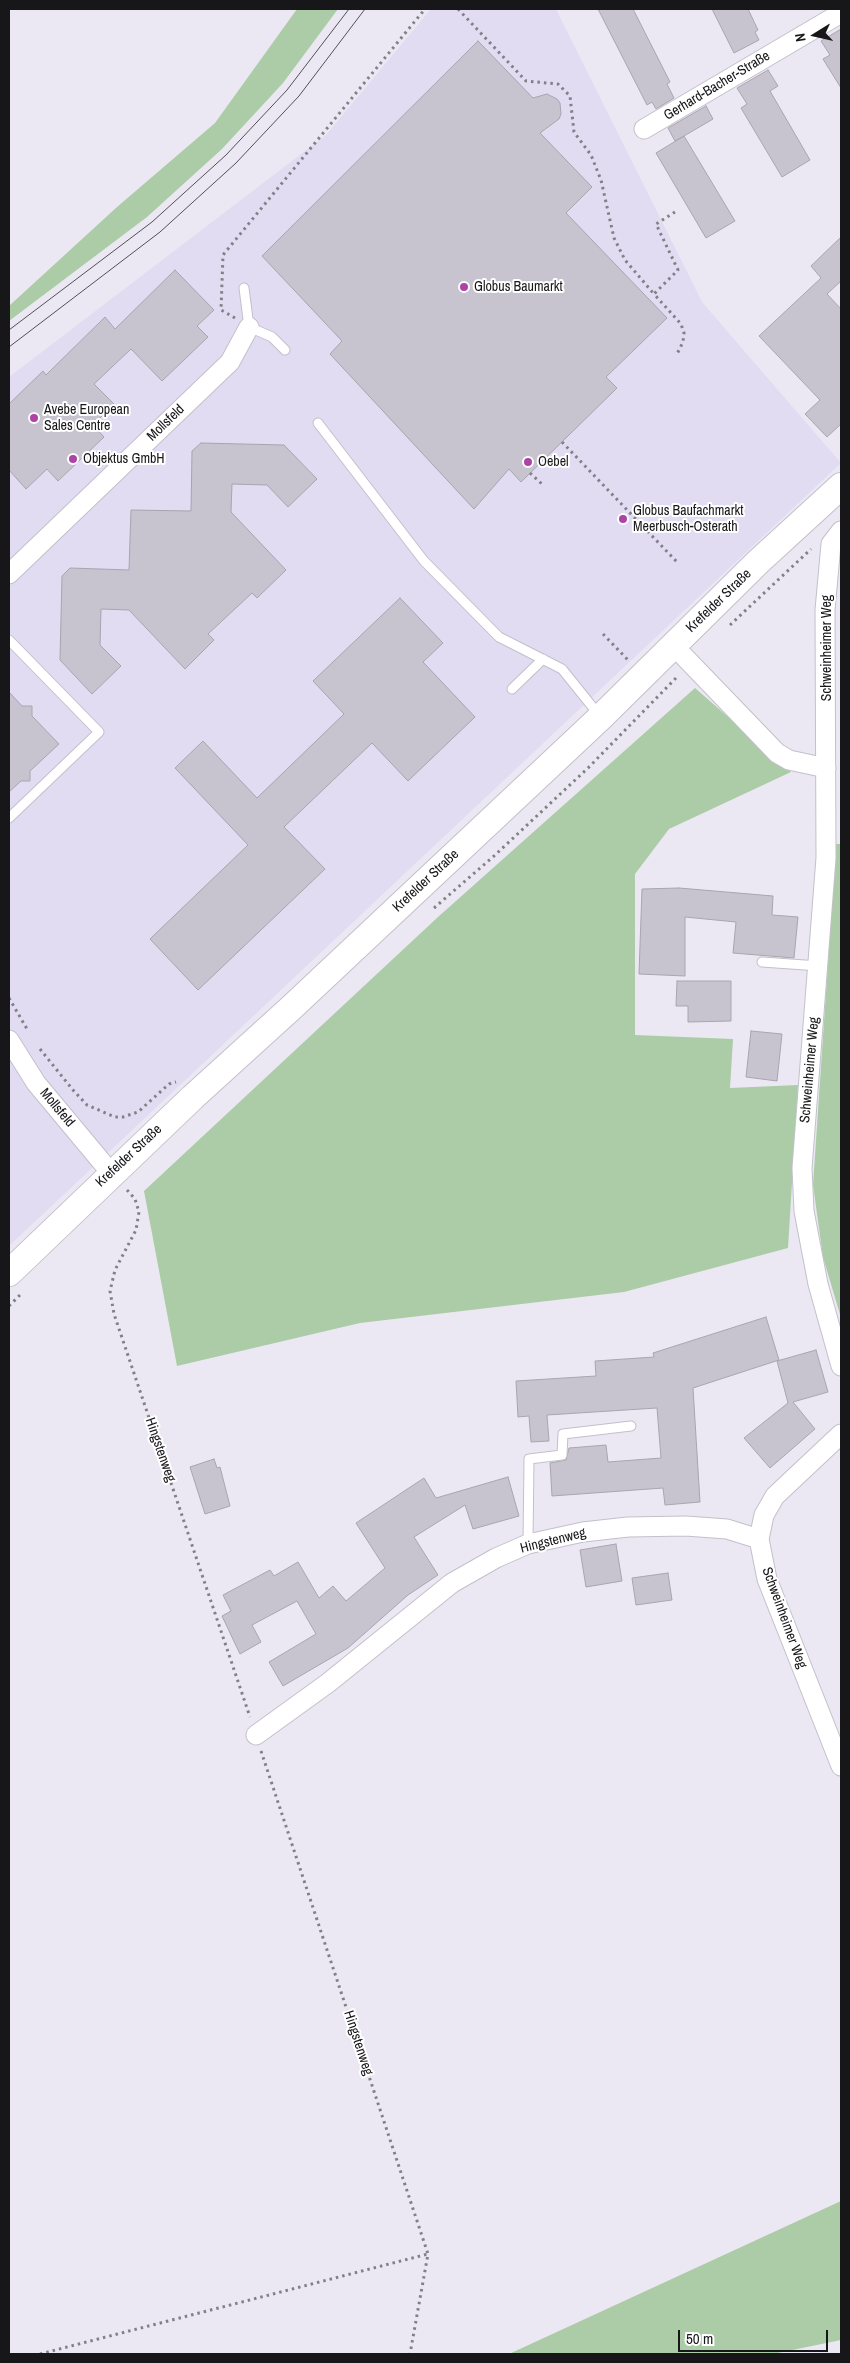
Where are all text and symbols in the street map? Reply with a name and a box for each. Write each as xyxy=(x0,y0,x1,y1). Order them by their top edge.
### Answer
north arrow xyxy=(790,10,840,60)
text: N xyxy=(791,32,810,43)
street label: Gerhard-Bacher-Straße xyxy=(661,48,773,124)
place label: Globus Baumarkt xyxy=(474,279,563,295)
marker: Globus Baumarkt xyxy=(458,281,470,293)
street label: Mollsfeld xyxy=(144,401,188,445)
place label: Avebe European Sales Centre xyxy=(44,402,129,434)
marker: Avebe European Sales Centre xyxy=(28,412,40,424)
place label: Objektus GmbH xyxy=(83,451,165,467)
marker: Objektus GmbH xyxy=(67,453,79,465)
place label: Oebel xyxy=(538,454,569,470)
marker: Oebel xyxy=(522,456,534,468)
place label: Globus Baufachmarkt Meerbusch-Osterath xyxy=(633,503,743,536)
marker: Globus Baufachmarkt Meerbusch-Osterath xyxy=(617,513,629,525)
street label: Krefelder Straße xyxy=(683,566,755,636)
street label: Schweinheimer Weg xyxy=(819,595,835,701)
street label: Krefelder Straße xyxy=(389,846,463,916)
street label: Schweinheimer Weg xyxy=(797,1016,823,1124)
street label: Mollsfeld xyxy=(36,1085,78,1131)
street label: Krefelder Straße xyxy=(92,1121,166,1191)
street label: Hingstenweg xyxy=(141,1416,179,1484)
street label: Hingstenweg xyxy=(518,1525,588,1557)
street label: Schweinheimer Weg xyxy=(758,1565,810,1671)
street label: Hingstenweg xyxy=(340,2009,376,2077)
scale bar xyxy=(680,2320,830,2352)
text: 50 m xyxy=(686,2328,713,2349)

